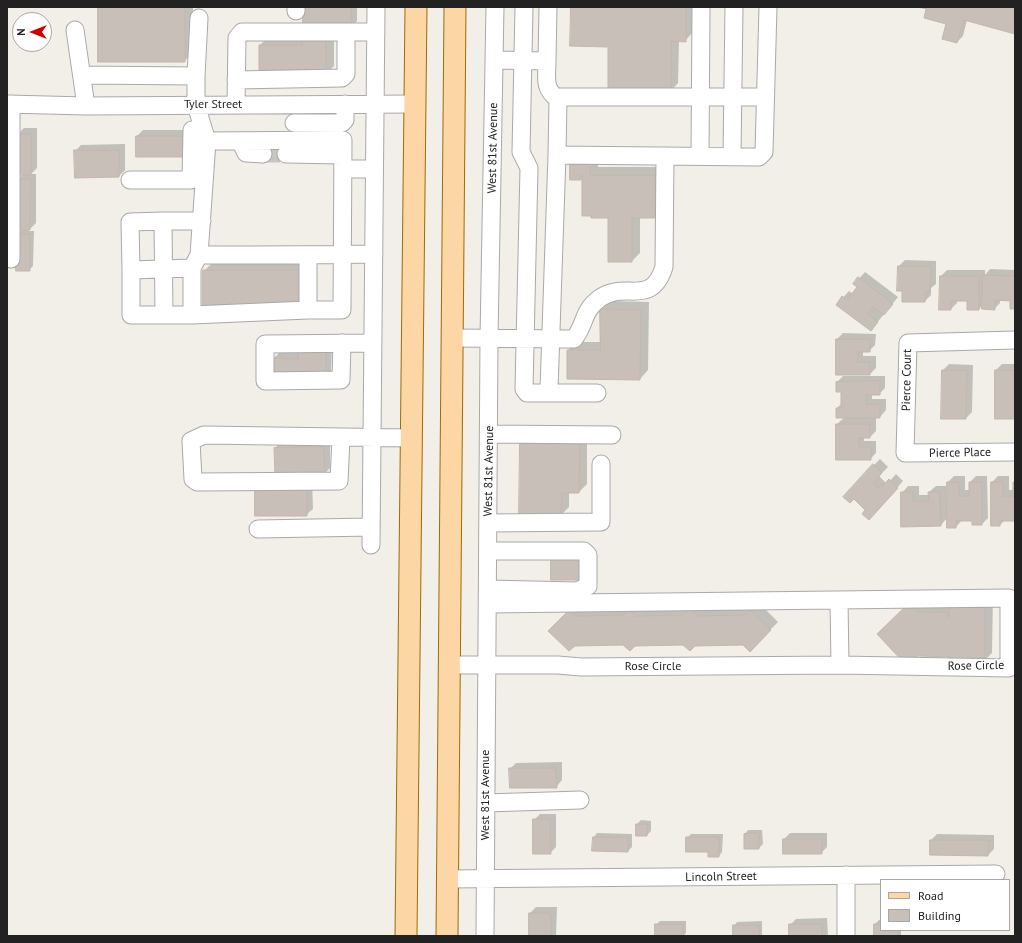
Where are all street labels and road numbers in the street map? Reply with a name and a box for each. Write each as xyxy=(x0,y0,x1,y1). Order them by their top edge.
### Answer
street label: Tyler Street xyxy=(184,98,242,112)
street label: West 81st Avenue xyxy=(485,103,501,193)
street label: Pierce Court xyxy=(899,349,915,411)
street label: West 81st Avenue xyxy=(481,426,497,516)
street label: Pierce Place xyxy=(929,445,991,461)
street label: Rose Circle xyxy=(948,658,1004,674)
street label: Rose Circle xyxy=(625,660,681,674)
street label: West 81st Avenue xyxy=(479,750,493,840)
street label: Lincoln Street xyxy=(685,869,757,885)

